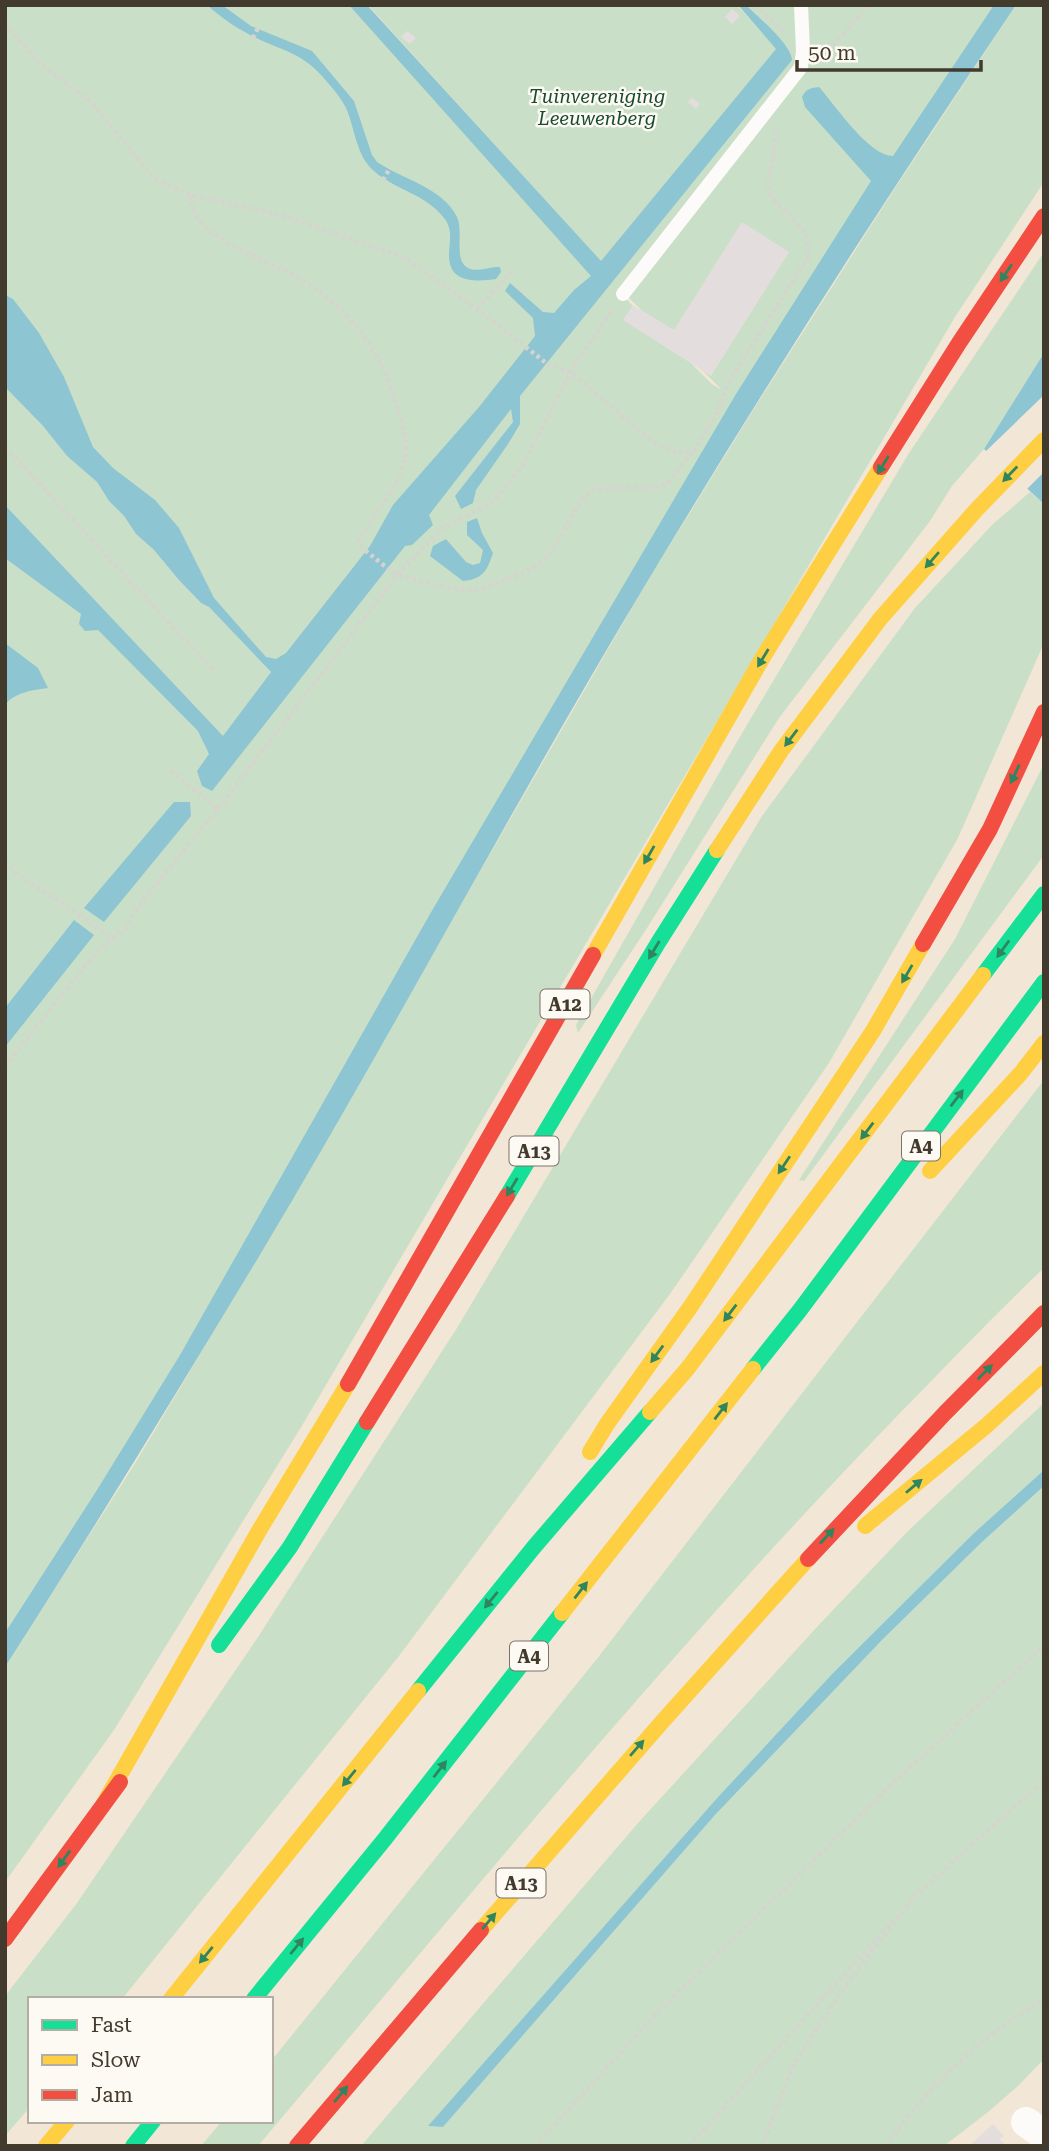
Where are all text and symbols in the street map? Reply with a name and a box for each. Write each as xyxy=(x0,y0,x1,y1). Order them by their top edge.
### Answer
scale bar xyxy=(797,28,981,72)
text: 50 m xyxy=(808,41,856,65)
park label: Tuinvereniging Leeuwenberg xyxy=(529,85,665,130)
one-way arrow xyxy=(999,264,1013,282)
one-way arrow xyxy=(877,455,890,474)
one-way arrow xyxy=(1002,465,1018,482)
one-way arrow xyxy=(924,551,940,569)
one-way arrow xyxy=(757,649,770,668)
one-way arrow xyxy=(784,729,798,747)
one-way arrow xyxy=(1009,764,1021,784)
one-way arrow xyxy=(643,845,655,864)
one-way arrow xyxy=(648,940,661,959)
one-way arrow xyxy=(997,940,1011,958)
one-way arrow xyxy=(900,964,913,983)
road number: A12 xyxy=(540,989,590,1018)
one-way arrow xyxy=(950,1089,964,1107)
one-way arrow xyxy=(861,1122,875,1140)
road number: A4 xyxy=(902,1132,940,1161)
road number: A13 xyxy=(510,1136,558,1166)
one-way arrow xyxy=(778,1156,791,1175)
one-way arrow xyxy=(506,1178,518,1197)
one-way arrow xyxy=(723,1303,738,1321)
one-way arrow xyxy=(650,1345,664,1363)
one-way arrow xyxy=(976,1364,993,1381)
one-way arrow xyxy=(714,1402,728,1420)
one-way arrow xyxy=(904,1478,922,1493)
one-way arrow xyxy=(819,1527,835,1545)
one-way arrow xyxy=(573,1582,588,1600)
one-way arrow xyxy=(484,1592,499,1609)
road number: A4 xyxy=(510,1642,548,1671)
one-way arrow xyxy=(629,1739,645,1757)
one-way arrow xyxy=(433,1760,447,1778)
one-way arrow xyxy=(341,1768,356,1786)
one-way arrow xyxy=(57,1850,71,1868)
road number: A13 xyxy=(496,1868,546,1898)
one-way arrow xyxy=(481,1912,496,1929)
one-way arrow xyxy=(289,1937,305,1955)
one-way arrow xyxy=(199,1947,214,1964)
legend xyxy=(28,1997,273,2123)
text: Fast xyxy=(91,2013,132,2037)
text: Slow xyxy=(91,2048,141,2072)
text: Jam xyxy=(91,2083,133,2107)
one-way arrow xyxy=(333,2085,348,2102)

